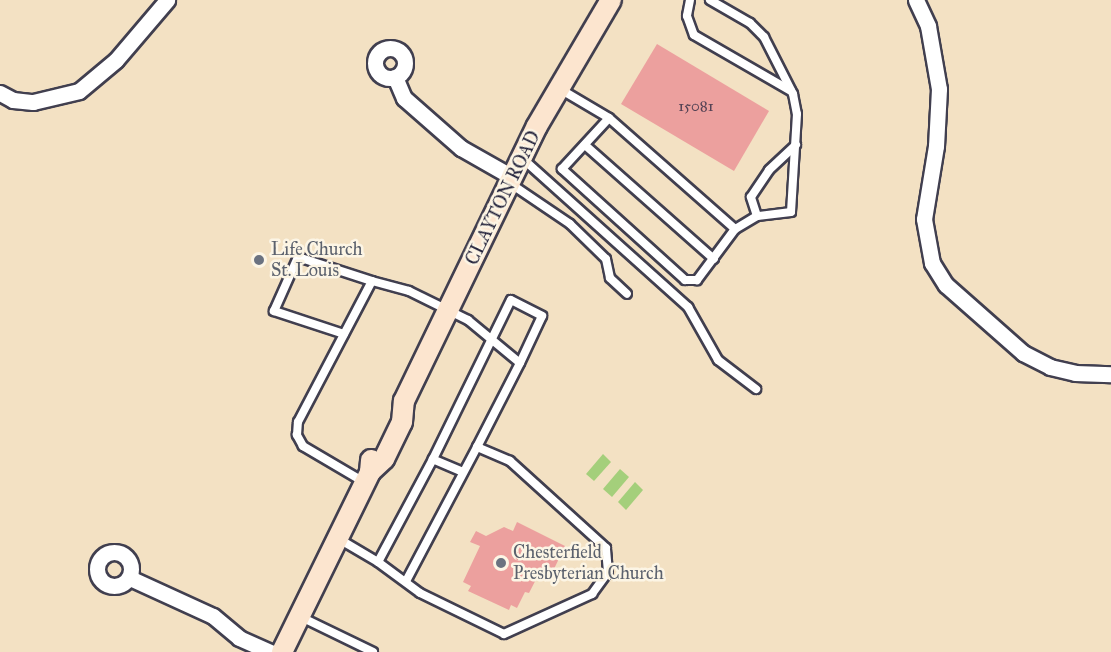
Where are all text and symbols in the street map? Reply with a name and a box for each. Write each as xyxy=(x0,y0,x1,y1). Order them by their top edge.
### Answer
house number: 15081 xyxy=(678,98,714,116)
street label: CLAYTON ROAD xyxy=(461,127,545,269)
place label: Life Church St. Louis xyxy=(271,239,363,282)
marker: Life Church St. Louis xyxy=(252,253,266,267)
place label: Chesterfield Presbyterian Church xyxy=(513,542,664,584)
marker: Chesterfield Presbyterian Church xyxy=(494,556,508,570)

